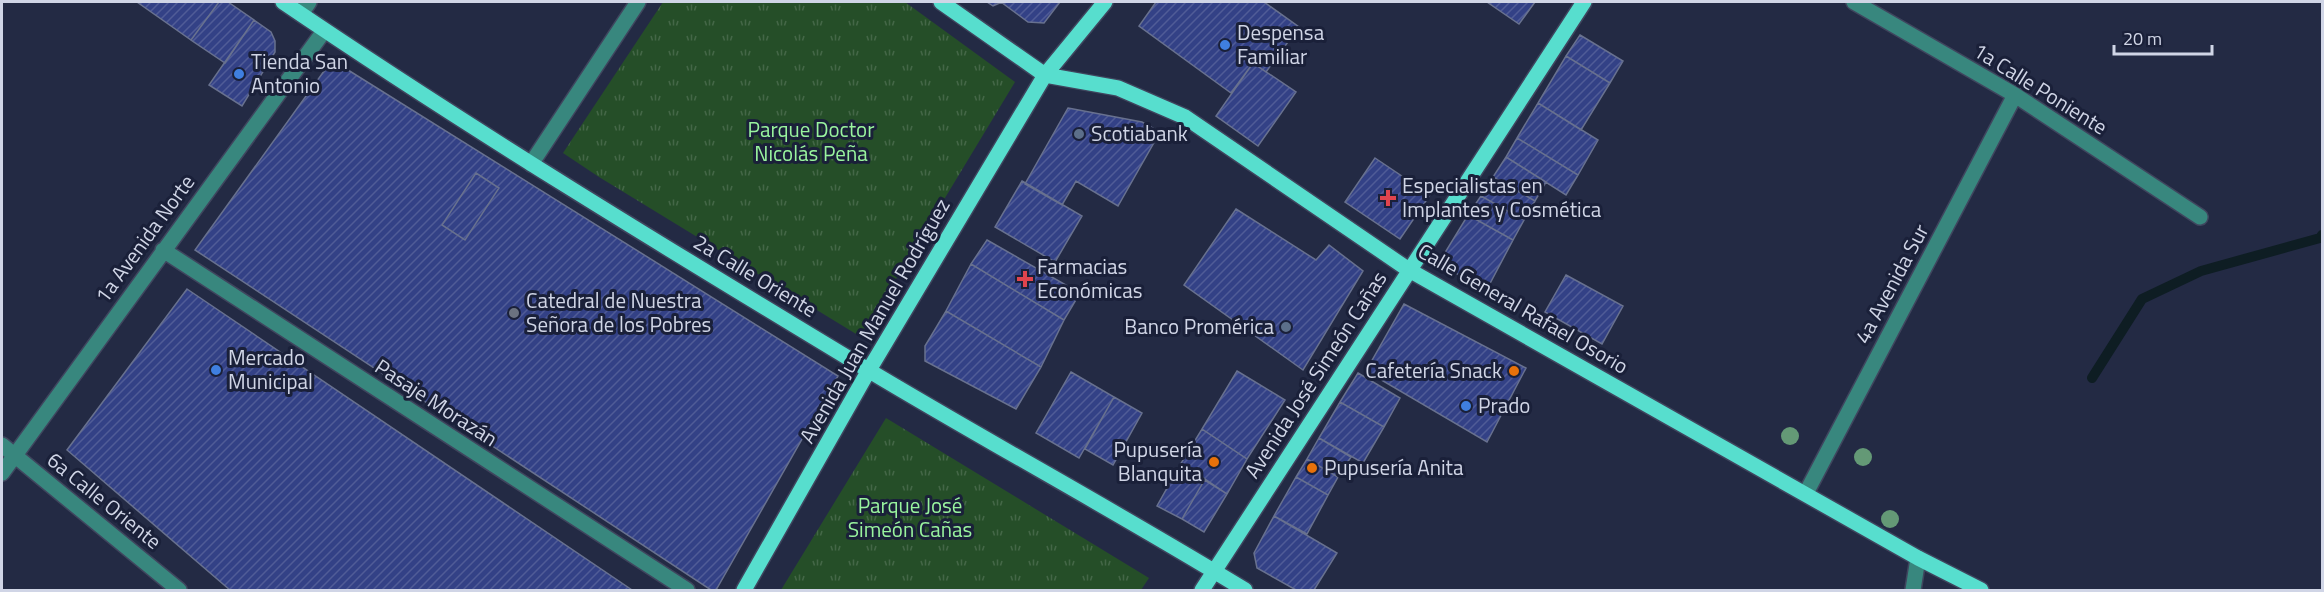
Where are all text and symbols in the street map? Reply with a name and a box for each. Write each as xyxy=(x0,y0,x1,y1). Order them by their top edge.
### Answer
place label: Despensa Familiar xyxy=(1237,16,1325,72)
scale bar xyxy=(2114,18,2212,56)
text: 20 m xyxy=(2123,25,2162,52)
street label: 1a Calle Poniente xyxy=(1967,34,2114,142)
marker: Despensa Familiar xyxy=(1218,38,1232,52)
place label: Tienda San Antonio xyxy=(251,45,348,101)
marker: Tienda San Antonio xyxy=(232,67,246,81)
park label: Parque Doctor Nicolás Peña xyxy=(748,113,874,169)
place label: Scotiabank xyxy=(1091,117,1188,149)
marker: Scotiabank xyxy=(1072,127,1086,141)
street label: 1a Avenida Norte xyxy=(87,167,202,309)
place label: Especialistas en Implantes y Cosmética xyxy=(1402,169,1602,225)
marker: Especialistas en Implantes y Cosmética xyxy=(1379,189,1397,207)
street label: Avenida Juan Manuel Rodríguez xyxy=(791,192,957,449)
street label: 4a Avenida Sur xyxy=(1846,218,1936,349)
street label: 2a Calle Oriente xyxy=(688,226,823,325)
street label: Calle General Rafael Osorio xyxy=(1412,235,1635,382)
place label: Farmacias Económicas xyxy=(1037,250,1143,306)
street label: Avenida José Simeón Cañas xyxy=(1236,264,1394,484)
marker: Farmacias Económicas xyxy=(1018,272,1032,286)
place label: Catedral de Nuestra Señora de los Pobres xyxy=(526,284,711,340)
marker: Catedral de Nuestra Señora de los Pobres xyxy=(507,306,521,320)
place label: Banco Promérica xyxy=(1124,310,1274,342)
marker: Banco Promérica xyxy=(1279,320,1293,334)
place label: Mercado Municipal xyxy=(228,341,313,397)
street label: Pasaje Morazán xyxy=(369,350,504,454)
place label: Cafetería Snack xyxy=(1365,354,1502,386)
marker: Mercado Municipal xyxy=(209,363,223,377)
marker: Cafetería Snack xyxy=(1507,364,1521,378)
place label: Prado xyxy=(1478,389,1530,421)
marker: Prado xyxy=(1459,399,1473,413)
place label: Pupusería Blanquita xyxy=(1113,433,1202,489)
street label: 6a Calle Oriente xyxy=(40,444,169,556)
place label: Pupusería Anita xyxy=(1324,451,1464,483)
marker: Pupusería Blanquita xyxy=(1207,455,1221,469)
marker: Pupusería Anita xyxy=(1305,461,1319,475)
park label: Parque José Simeón Cañas xyxy=(848,489,972,545)

